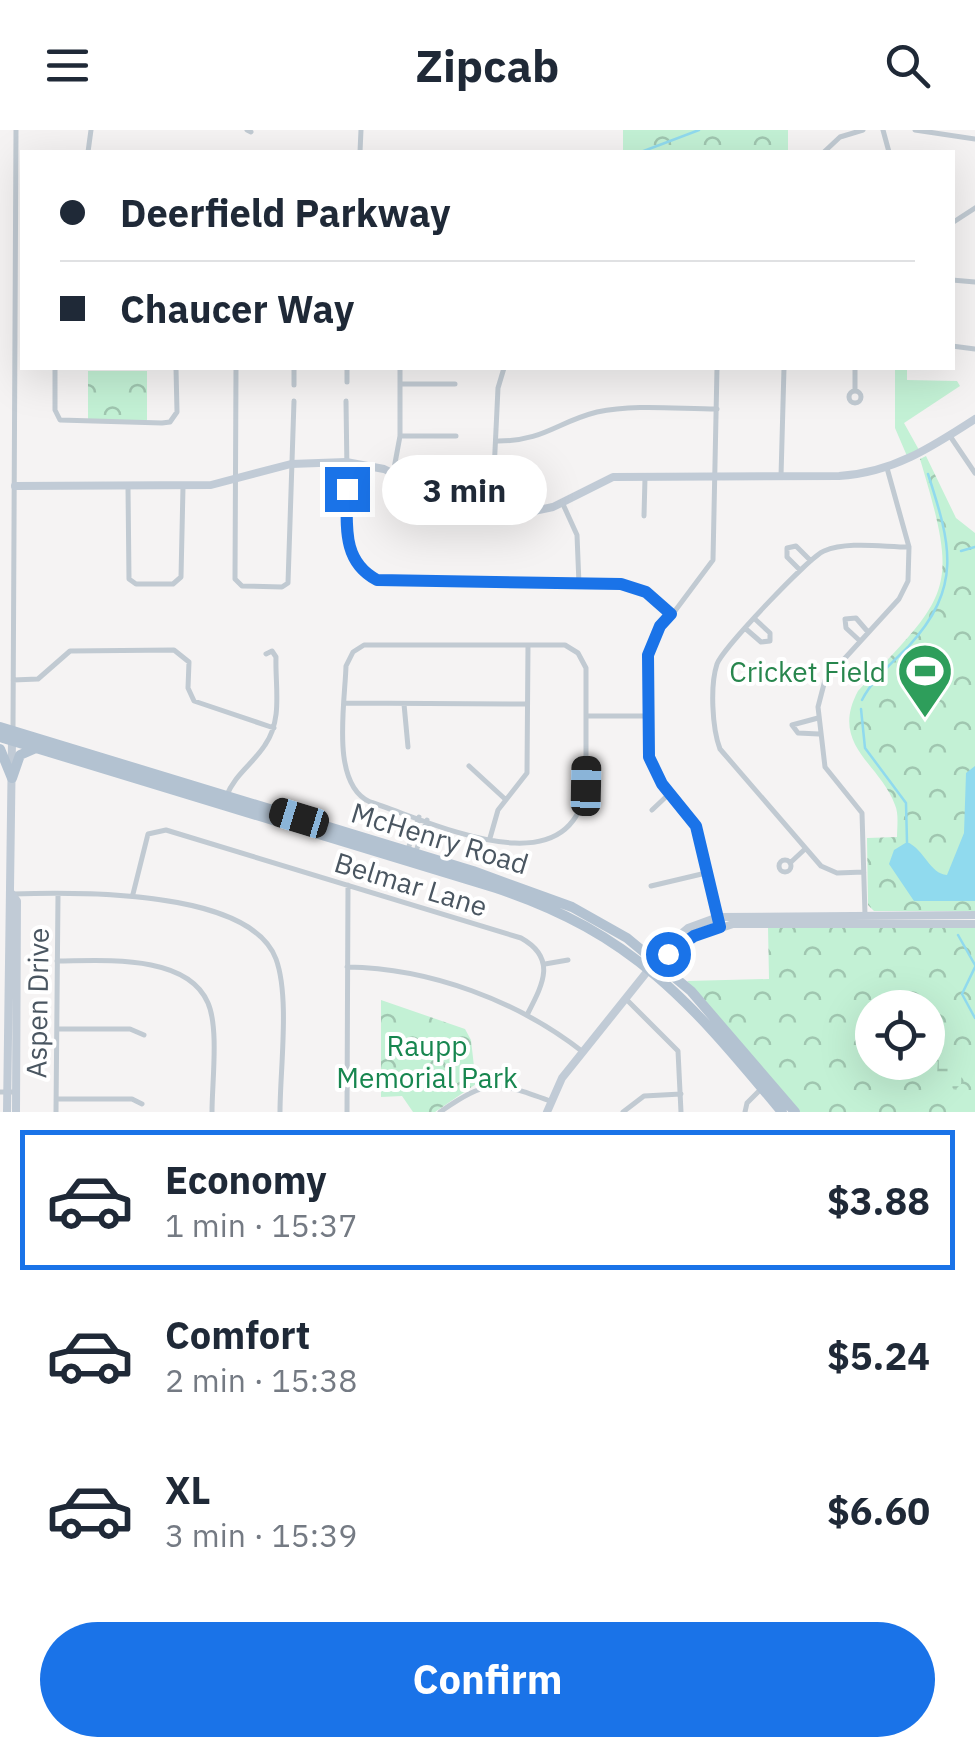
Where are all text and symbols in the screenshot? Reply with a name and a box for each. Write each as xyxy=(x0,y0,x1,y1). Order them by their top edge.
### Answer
text: Zipcab xyxy=(416,36,559,94)
icon: menu xyxy=(40,38,95,93)
icon: search xyxy=(880,38,935,93)
text: Deerfield Parkway xyxy=(120,188,451,237)
text: Chaucer Way xyxy=(120,284,354,333)
callout: 3 min xyxy=(382,454,547,524)
route end xyxy=(325,467,370,512)
text: 3 min xyxy=(423,469,506,511)
sports icon: Cricket Field xyxy=(895,641,955,720)
place label: Cricket Field xyxy=(729,653,886,690)
car xyxy=(570,756,602,816)
street label: McHenry Road xyxy=(347,793,533,883)
car xyxy=(266,795,332,841)
street label: Belmar Lane xyxy=(330,843,492,925)
street label: Aspen Drive xyxy=(17,927,57,1079)
route start xyxy=(646,932,691,977)
map controls xyxy=(855,990,945,1080)
button: locate xyxy=(855,990,945,1080)
park label: Raupp Memorial Park xyxy=(336,1027,518,1096)
icon: car xyxy=(45,1155,135,1245)
text: Economy xyxy=(165,1155,327,1204)
text: $3.88 xyxy=(827,1176,930,1225)
text: 1 min · 15:37 xyxy=(165,1204,358,1246)
icon: car xyxy=(45,1310,135,1400)
text: Comfort xyxy=(165,1310,310,1359)
text: $5.24 xyxy=(827,1331,930,1380)
text: 2 min · 15:38 xyxy=(165,1359,358,1401)
icon: car xyxy=(45,1465,135,1555)
text: XL xyxy=(165,1465,211,1514)
text: $6.60 xyxy=(827,1486,930,1535)
text: 3 min · 15:39 xyxy=(165,1514,358,1556)
button: Confirm xyxy=(40,1622,935,1737)

